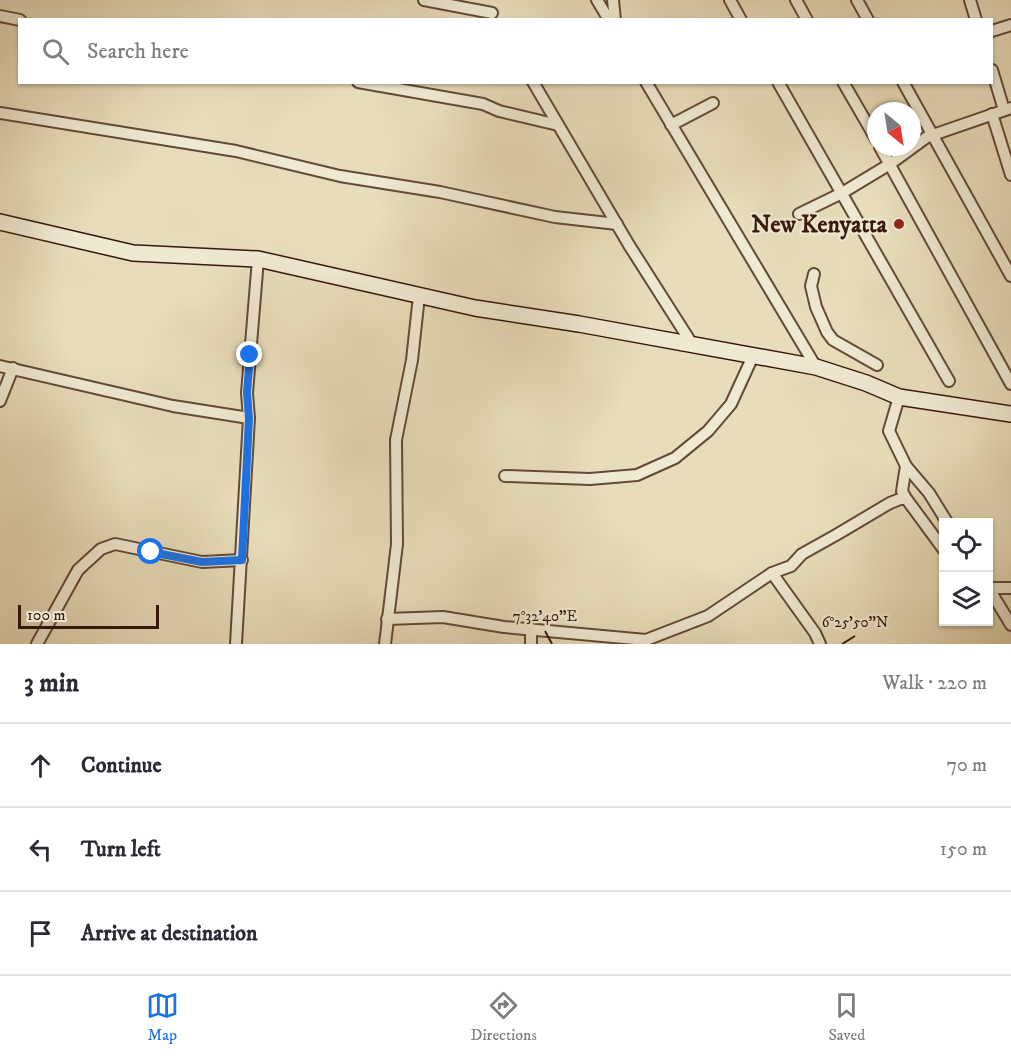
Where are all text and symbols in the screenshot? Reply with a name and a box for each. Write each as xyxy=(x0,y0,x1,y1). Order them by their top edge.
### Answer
search box xyxy=(18,18,993,84)
icon: search xyxy=(39,35,72,68)
text: Search here xyxy=(87,38,189,65)
north arrow xyxy=(867,102,921,156)
place label: New Kenyatta xyxy=(751,210,888,240)
marker: New Kenyatta xyxy=(892,217,906,231)
route end xyxy=(236,341,262,367)
map controls xyxy=(939,518,993,626)
button: locate xyxy=(939,518,993,572)
route start xyxy=(137,538,163,564)
button: layers xyxy=(939,572,993,626)
scale bar xyxy=(18,602,159,630)
text: 100 m xyxy=(27,605,66,625)
text: 7°32'40"E xyxy=(513,607,578,626)
text: 6°25'50"N xyxy=(822,613,888,632)
text: 3 min xyxy=(24,667,79,700)
text: Walk · 220 m xyxy=(882,671,987,696)
icon: ahead xyxy=(24,749,57,782)
text: Continue xyxy=(81,752,162,779)
text: 70 m xyxy=(946,753,987,778)
icon: left xyxy=(24,833,57,866)
text: Turn left xyxy=(81,836,161,863)
text: 150 m xyxy=(940,837,987,862)
icon: arrive xyxy=(24,917,57,950)
text: Arrive at destination xyxy=(81,920,258,947)
tab: Map xyxy=(146,989,179,1045)
tab: Directions xyxy=(470,989,537,1045)
tab: Saved xyxy=(828,989,865,1045)

